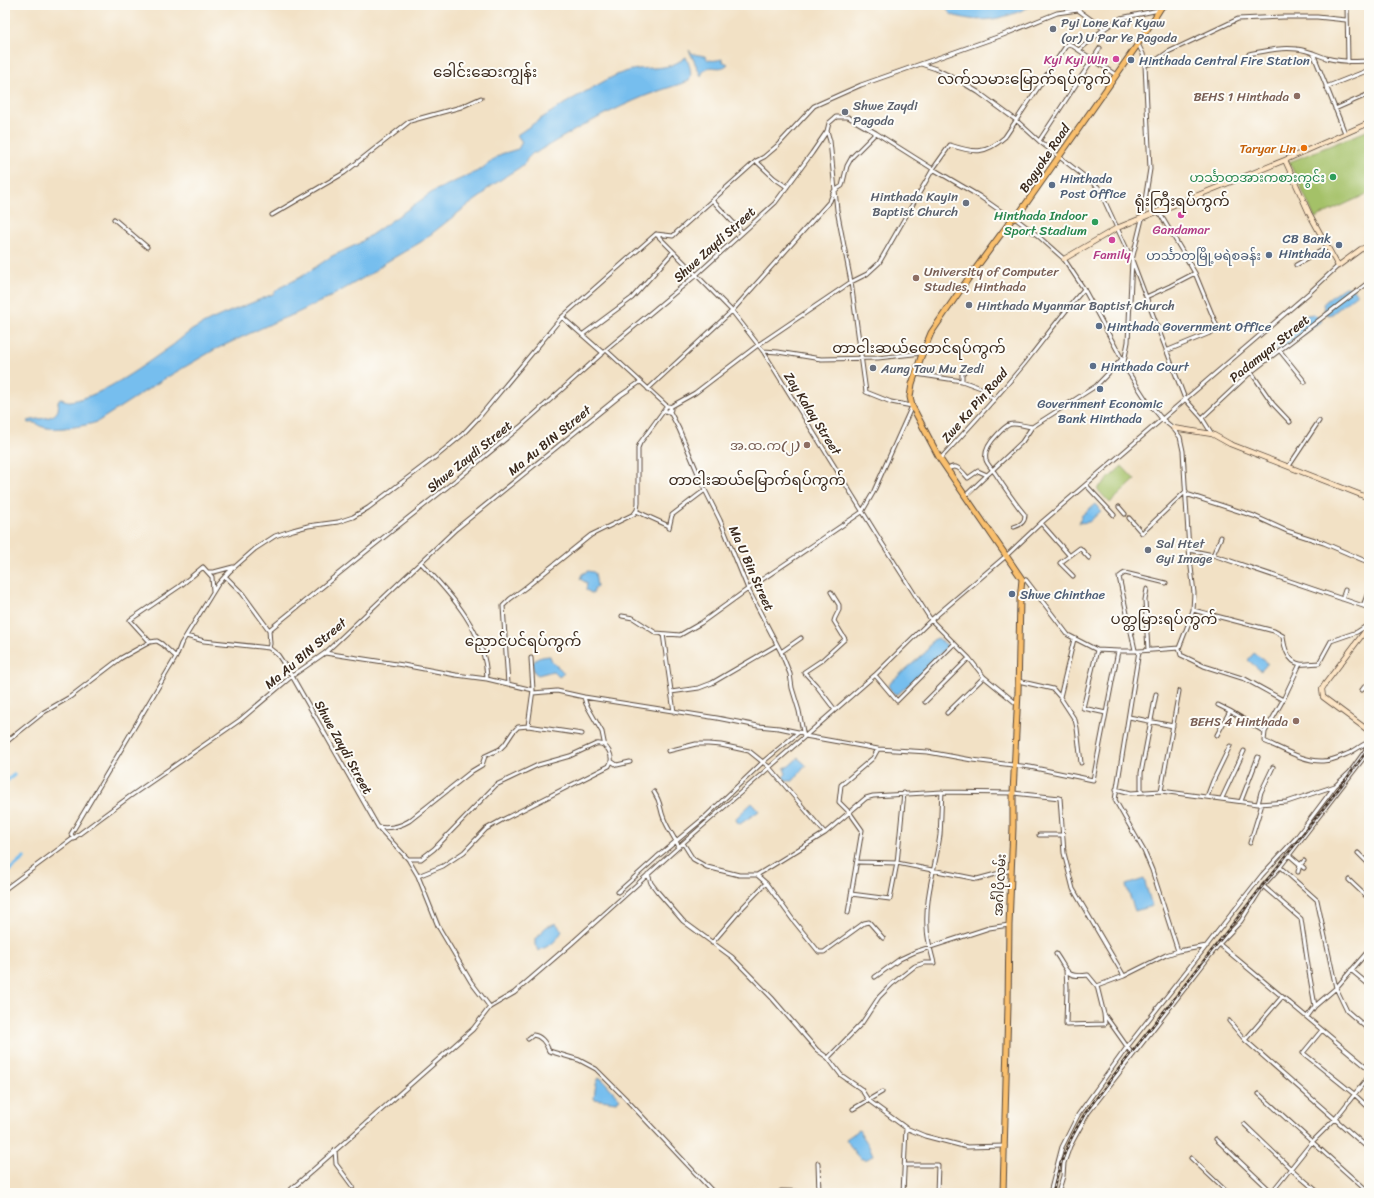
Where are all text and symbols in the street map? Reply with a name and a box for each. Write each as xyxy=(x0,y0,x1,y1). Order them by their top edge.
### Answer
place label: Pyi Lone Kat Kyaw (or) U Par Ye Pagoda xyxy=(1061,11,1177,49)
marker: Pyi Lone Kat Kyaw (or) U Par Ye Pagoda xyxy=(1048,24,1058,34)
place label: Kyi Kyi Win xyxy=(1044,48,1108,71)
place label: Hinthada Central Fire Station xyxy=(1139,49,1310,72)
marker: Kyi Kyi Win xyxy=(1111,54,1121,64)
marker: Hinthada Central Fire Station xyxy=(1126,55,1136,65)
district label: ခေါင်းဆေးကျွန်း xyxy=(433,59,537,85)
district label: လက်သမားမြောက်ရပ်ကွက် xyxy=(937,66,1111,92)
place label: BEHS 1 Hinthada xyxy=(1194,85,1289,108)
marker: BEHS 1 Hinthada xyxy=(1292,91,1302,101)
place label: Shwe Zaydi Pagoda xyxy=(853,94,918,132)
marker: Shwe Zaydi Pagoda xyxy=(840,107,850,117)
street label: Bogyoke Road xyxy=(1013,118,1077,198)
place label: Taryar Lin xyxy=(1240,137,1296,160)
marker: Taryar Lin xyxy=(1299,143,1309,153)
place label: ဟင်္သာတအားကစားကွင်း xyxy=(1190,166,1325,189)
place label: Hinthada Post Office xyxy=(1060,167,1127,205)
marker: ဟင်္သာတအားကစားကွင်း xyxy=(1328,172,1338,182)
marker: Hinthada Post Office xyxy=(1047,180,1057,190)
place label: Hinthada Kayin Baptist Church xyxy=(871,185,958,223)
district label: ရုံးကြီးရပ်ကွက် xyxy=(1134,188,1230,214)
marker: Hinthada Kayin Baptist Church xyxy=(961,198,971,208)
street label: Shwe Zaydi Street xyxy=(668,201,761,288)
place label: Hinthada Indoor Sport Stadium xyxy=(994,204,1088,242)
marker: Gandamar xyxy=(1176,210,1186,220)
marker: Hinthada Indoor Sport Stadium xyxy=(1090,217,1100,227)
place label: Gandamar xyxy=(1153,218,1210,241)
place label: CB Bank Hinthada xyxy=(1279,227,1331,265)
marker: Family xyxy=(1107,235,1117,245)
marker: CB Bank Hinthada xyxy=(1334,240,1344,250)
place label: Family xyxy=(1093,243,1131,266)
place label: ဟင်္သာတမြို့မရဲစခန်း xyxy=(1146,244,1261,267)
marker: ဟင်္သာတမြို့မရဲစခန်း xyxy=(1264,250,1274,260)
place label: University of Computer Studies, Hinthada xyxy=(924,260,1059,298)
marker: University of Computer Studies, Hinthada xyxy=(911,273,921,283)
place label: Hinthada Myanmar Baptist Church xyxy=(977,294,1175,317)
marker: Hinthada Myanmar Baptist Church xyxy=(964,300,974,310)
street label: Padamyar Street xyxy=(1224,308,1315,388)
place label: Hinthada Government Office xyxy=(1107,315,1272,338)
marker: Hinthada Government Office xyxy=(1094,321,1104,331)
district label: တာငါးဆယ်တောင်ရပ်ကွက် xyxy=(832,335,1006,361)
place label: Hinthada Court xyxy=(1101,355,1190,378)
place label: Aung Taw Mu Zedi xyxy=(880,357,984,380)
marker: Hinthada Court xyxy=(1088,361,1098,371)
street label: Zwe Ka Pin Road xyxy=(935,362,1014,448)
marker: Aung Taw Mu Zedi xyxy=(868,363,878,373)
street label: Zay Kalay Street xyxy=(778,367,848,460)
marker: Government Economic Bank Hinthada xyxy=(1095,384,1105,394)
place label: Government Economic Bank Hinthada xyxy=(1037,392,1163,430)
street label: Ma Au BIN Street xyxy=(502,399,597,481)
street label: Shwe Zaydi Street xyxy=(421,414,518,498)
place label: အ.ထ.က(၂) xyxy=(730,434,800,457)
marker: အ.ထ.က(၂) xyxy=(802,440,812,450)
district label: တာငါးဆယ်မြောက်ရပ်ကွက် xyxy=(668,467,846,493)
street label: Ma U Bin Street xyxy=(722,522,781,615)
place label: Sal Htet Gyi Image xyxy=(1156,532,1212,570)
marker: Sal Htet Gyi Image xyxy=(1143,545,1153,555)
place label: Shwe Chinthae xyxy=(1020,583,1106,606)
marker: Shwe Chinthae xyxy=(1007,589,1017,599)
district label: ပတ္တမြားရပ်ကွက် xyxy=(1111,606,1218,632)
street label: Ma Au BIN Street xyxy=(259,611,352,695)
district label: ညောင်ပင်ရပ်ကွက် xyxy=(465,628,581,654)
street label: Shwe Zaydi Street xyxy=(308,696,379,799)
place label: BEHS 4 Hinthada xyxy=(1190,710,1288,733)
marker: BEHS 4 Hinthada xyxy=(1291,716,1301,726)
street label: အင်္ဂါပိုလမ်း xyxy=(986,853,1013,917)

